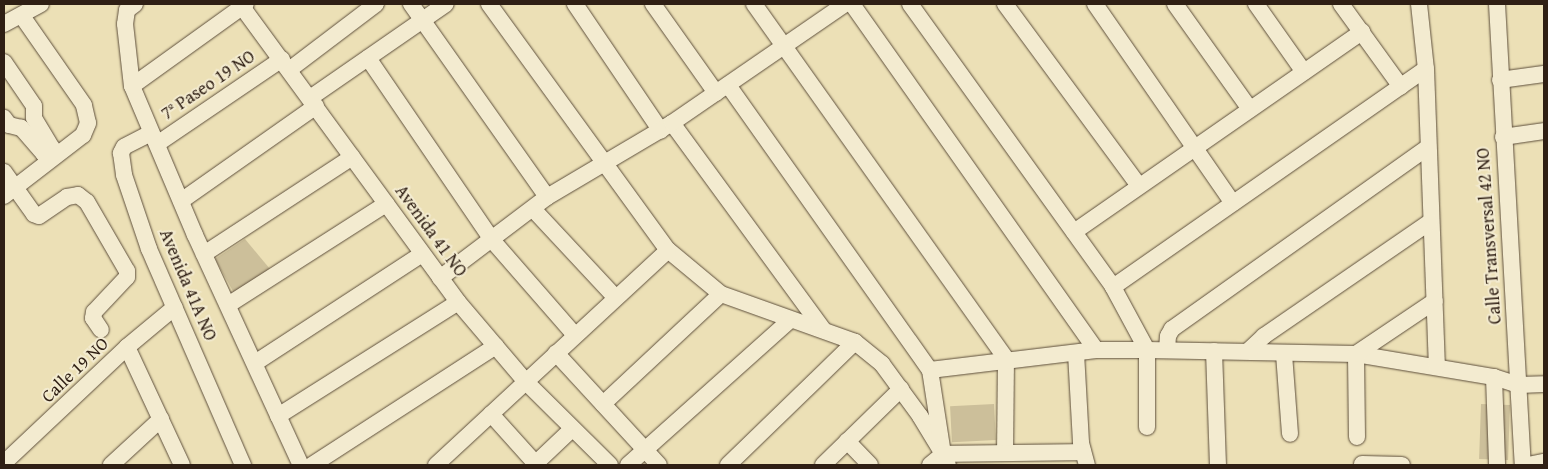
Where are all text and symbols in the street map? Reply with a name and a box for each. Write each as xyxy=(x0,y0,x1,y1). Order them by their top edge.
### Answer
street label: 7º Paseo 19 NO xyxy=(157,46,259,124)
street label: Calle Transversal 42 NO xyxy=(1472,147,1506,325)
street label: Avenida 41 NO xyxy=(390,181,472,281)
street label: Avenida 41A NO xyxy=(155,226,221,344)
street label: Calle 19 NO xyxy=(37,333,113,407)

